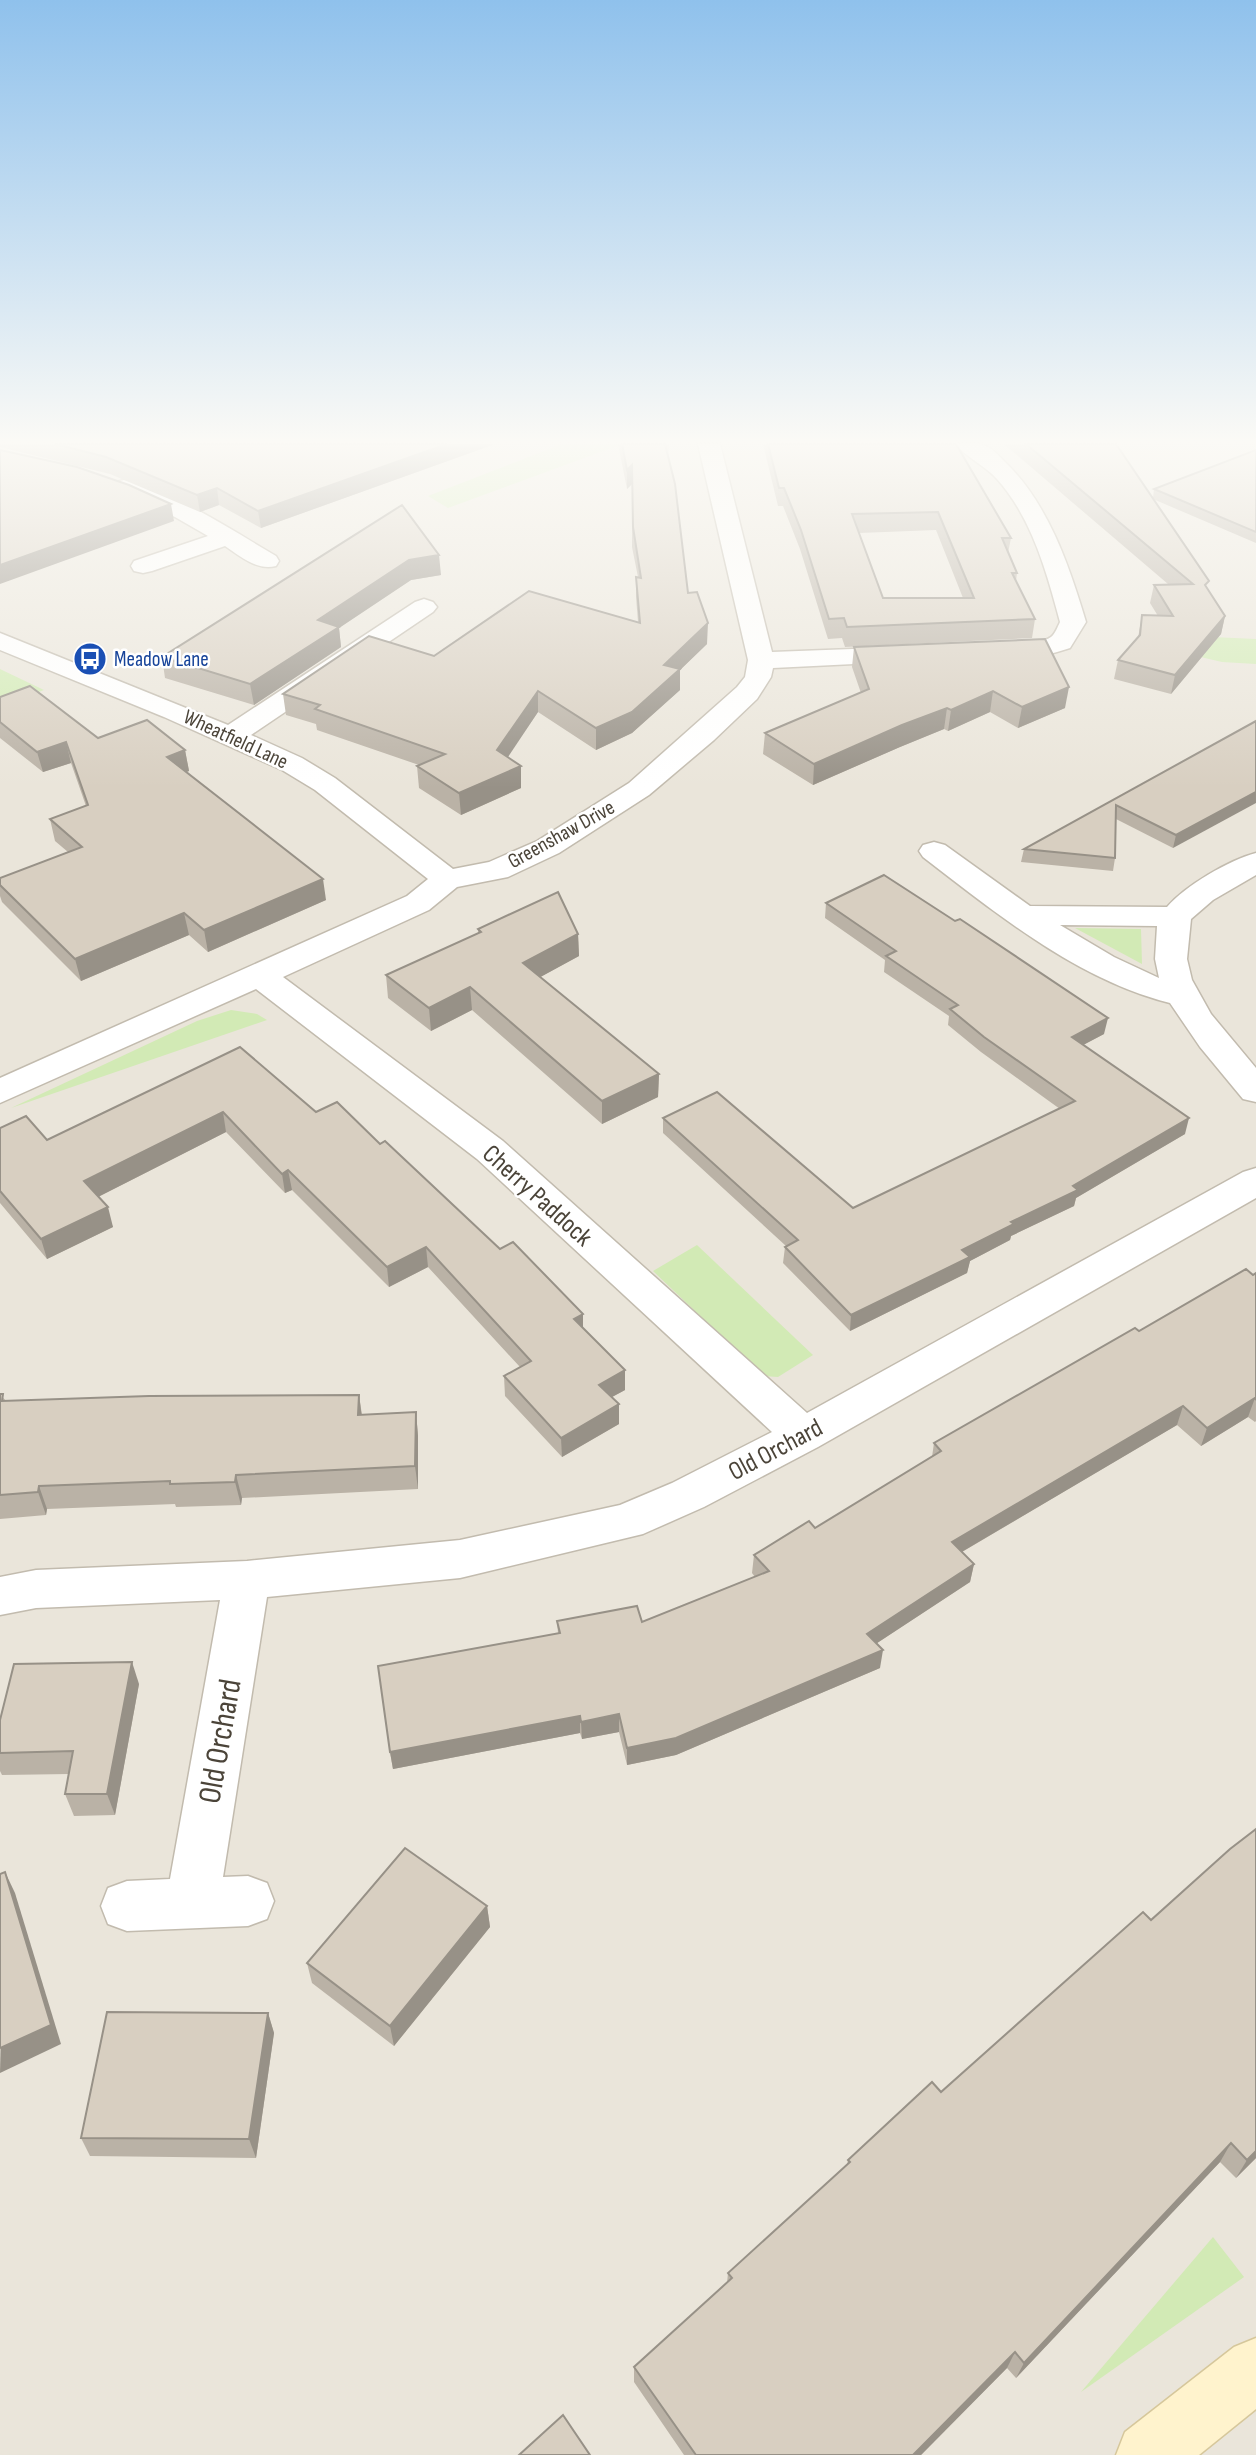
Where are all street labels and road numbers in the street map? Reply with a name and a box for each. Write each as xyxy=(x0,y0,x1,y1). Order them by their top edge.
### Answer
street label: Wheatfield Lane xyxy=(180,704,292,775)
street label: Greenshaw Drive xyxy=(503,795,619,874)
street label: Cherry Paddock xyxy=(476,1139,598,1253)
street label: Old Orchard xyxy=(723,1413,828,1488)
street label: Old Orchard xyxy=(190,1676,251,1806)

